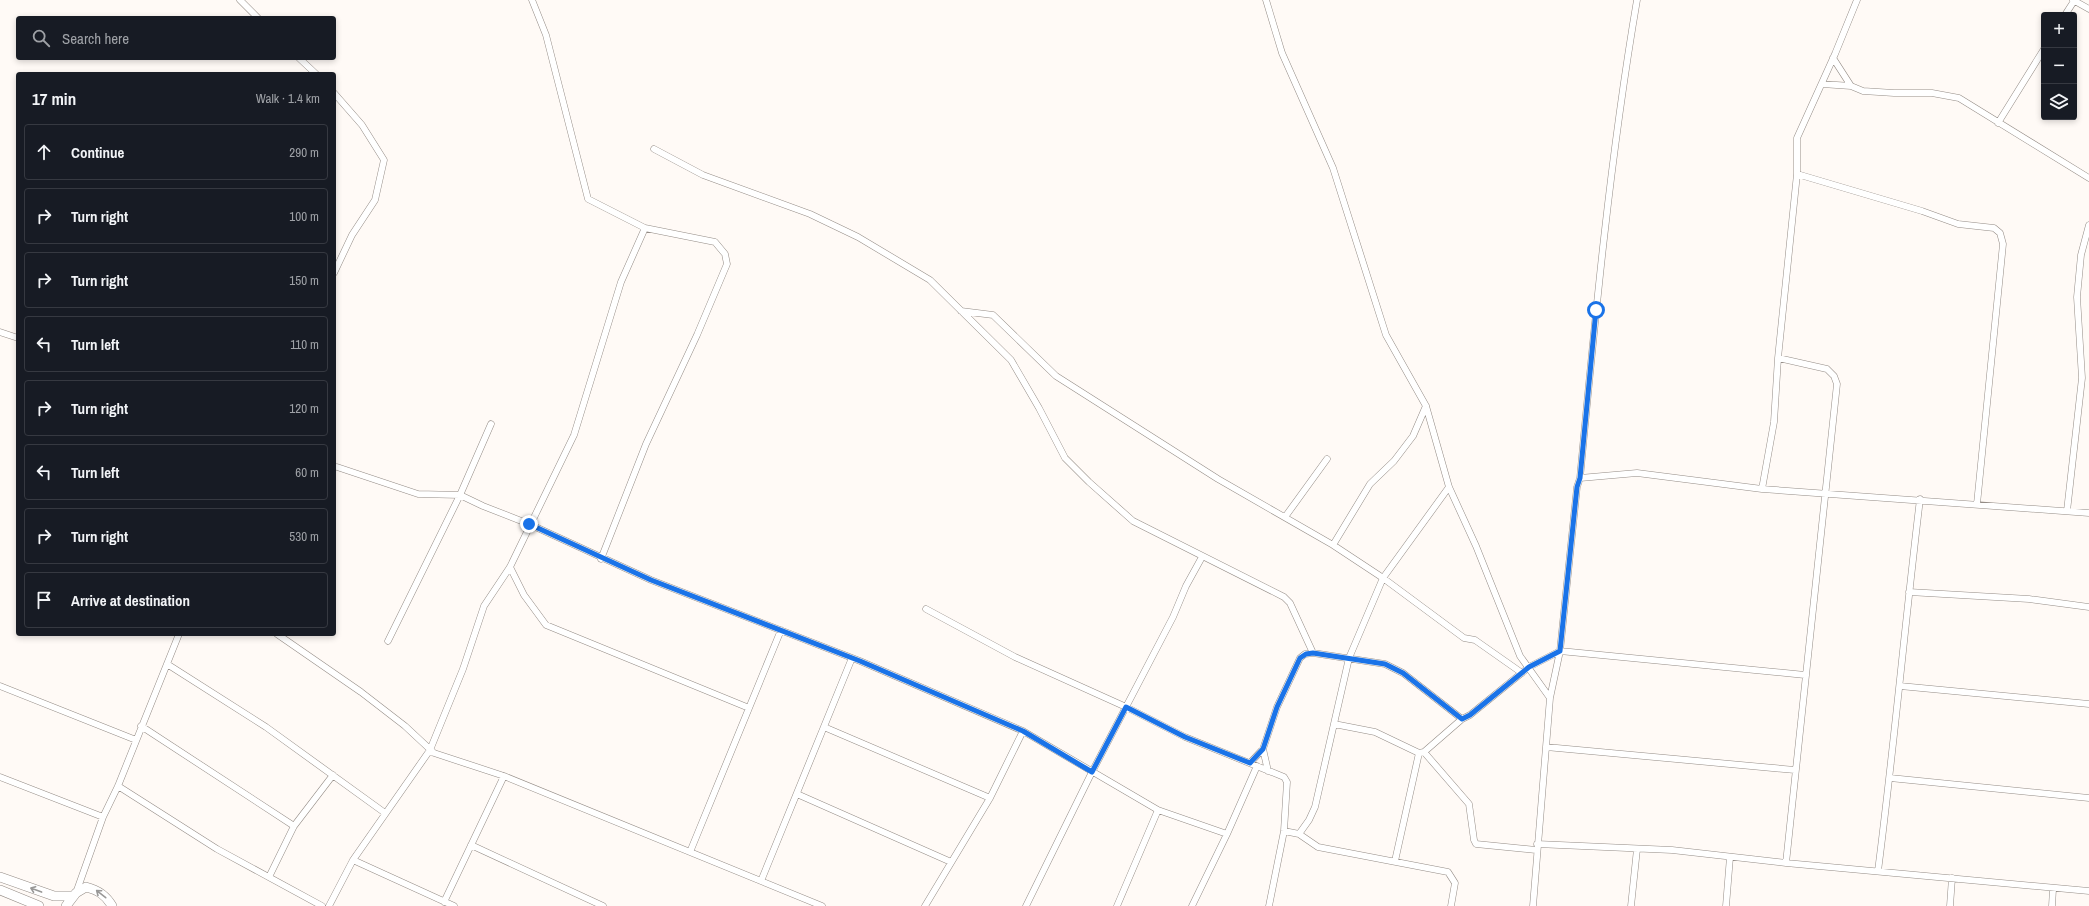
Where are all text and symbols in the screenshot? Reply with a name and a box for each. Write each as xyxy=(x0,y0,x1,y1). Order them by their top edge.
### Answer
map controls xyxy=(2041,12,2077,120)
button: + xyxy=(2041,12,2077,48)
search box xyxy=(16,16,336,60)
icon: search xyxy=(30,27,52,49)
text: Search here xyxy=(62,28,129,49)
button: − xyxy=(2041,48,2077,84)
button: layers xyxy=(2041,84,2077,120)
text: 17 min xyxy=(32,87,76,110)
text: Walk · 1.4 km xyxy=(256,90,320,107)
icon: ahead xyxy=(33,141,55,163)
text: Continue xyxy=(71,142,124,163)
text: 290 m xyxy=(289,144,319,161)
icon: right xyxy=(33,205,55,227)
text: Turn right xyxy=(71,206,128,227)
text: 100 m xyxy=(289,208,319,225)
icon: right xyxy=(33,269,55,291)
text: Turn right xyxy=(71,270,128,291)
text: 150 m xyxy=(289,272,319,289)
route start xyxy=(1587,301,1605,319)
icon: left xyxy=(33,333,55,355)
text: Turn left xyxy=(71,334,119,355)
text: 110 m xyxy=(290,336,319,353)
icon: right xyxy=(33,397,55,419)
text: Turn right xyxy=(71,398,128,419)
text: 120 m xyxy=(289,400,319,417)
icon: left xyxy=(33,461,55,483)
text: Turn left xyxy=(71,462,119,483)
text: 60 m xyxy=(295,464,319,481)
route end xyxy=(520,515,538,533)
icon: right xyxy=(33,525,55,547)
text: Turn right xyxy=(71,526,128,547)
text: 530 m xyxy=(289,528,319,545)
icon: arrive xyxy=(33,589,55,611)
text: Arrive at destination xyxy=(71,590,190,611)
one-way arrow xyxy=(31,885,43,893)
one-way arrow xyxy=(96,889,107,898)

